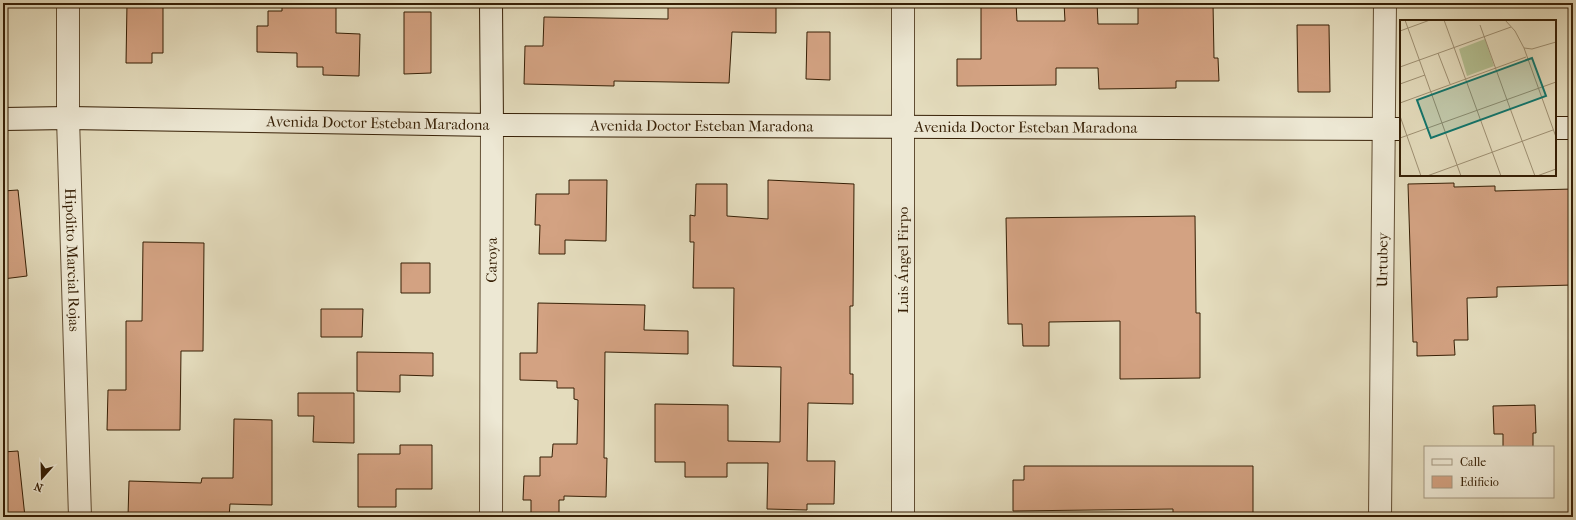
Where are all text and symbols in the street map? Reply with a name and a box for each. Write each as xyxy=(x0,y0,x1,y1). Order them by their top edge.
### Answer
inset map xyxy=(1400,20,1556,176)
street label: Avenida Doctor Esteban Maradona xyxy=(265,112,491,134)
street label: Avenida Doctor Esteban Maradona xyxy=(589,116,815,135)
street label: Avenida Doctor Esteban Maradona xyxy=(913,118,1139,137)
street label: Hipólito Marcial Rojas xyxy=(61,188,83,332)
street label: Luis Ángel Firpo xyxy=(894,206,912,313)
street label: Urtubey xyxy=(1373,231,1392,288)
street label: Caroya xyxy=(483,236,501,283)
legend xyxy=(1424,446,1554,498)
text: Calle xyxy=(1460,455,1486,469)
north arrow xyxy=(22,458,62,498)
text: Edificio xyxy=(1460,475,1499,489)
text: N xyxy=(32,479,45,494)

